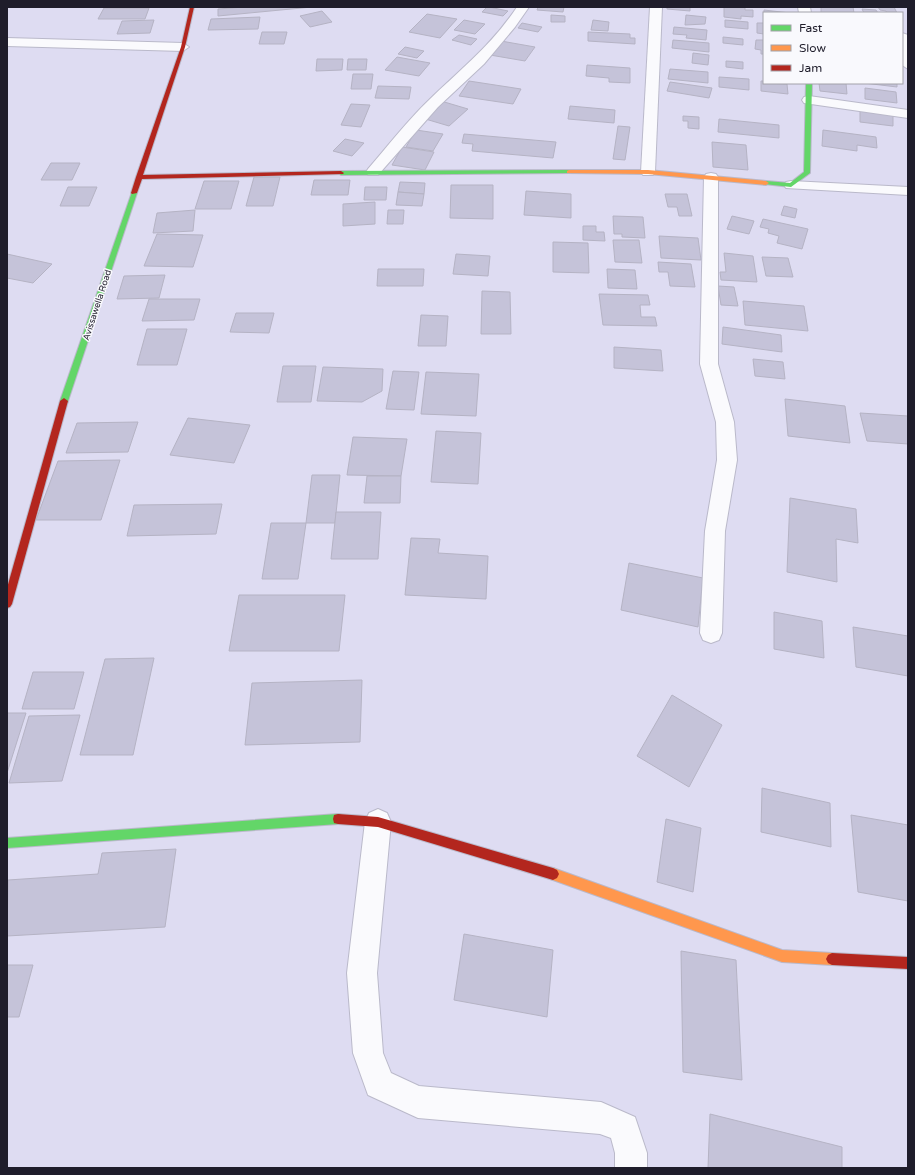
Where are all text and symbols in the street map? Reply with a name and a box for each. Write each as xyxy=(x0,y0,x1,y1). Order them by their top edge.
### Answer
legend xyxy=(763,12,903,84)
text: Fast xyxy=(799,21,823,35)
text: Slow xyxy=(799,41,826,55)
text: Jam xyxy=(799,61,822,75)
street label: Avissawella Road xyxy=(81,268,114,342)

